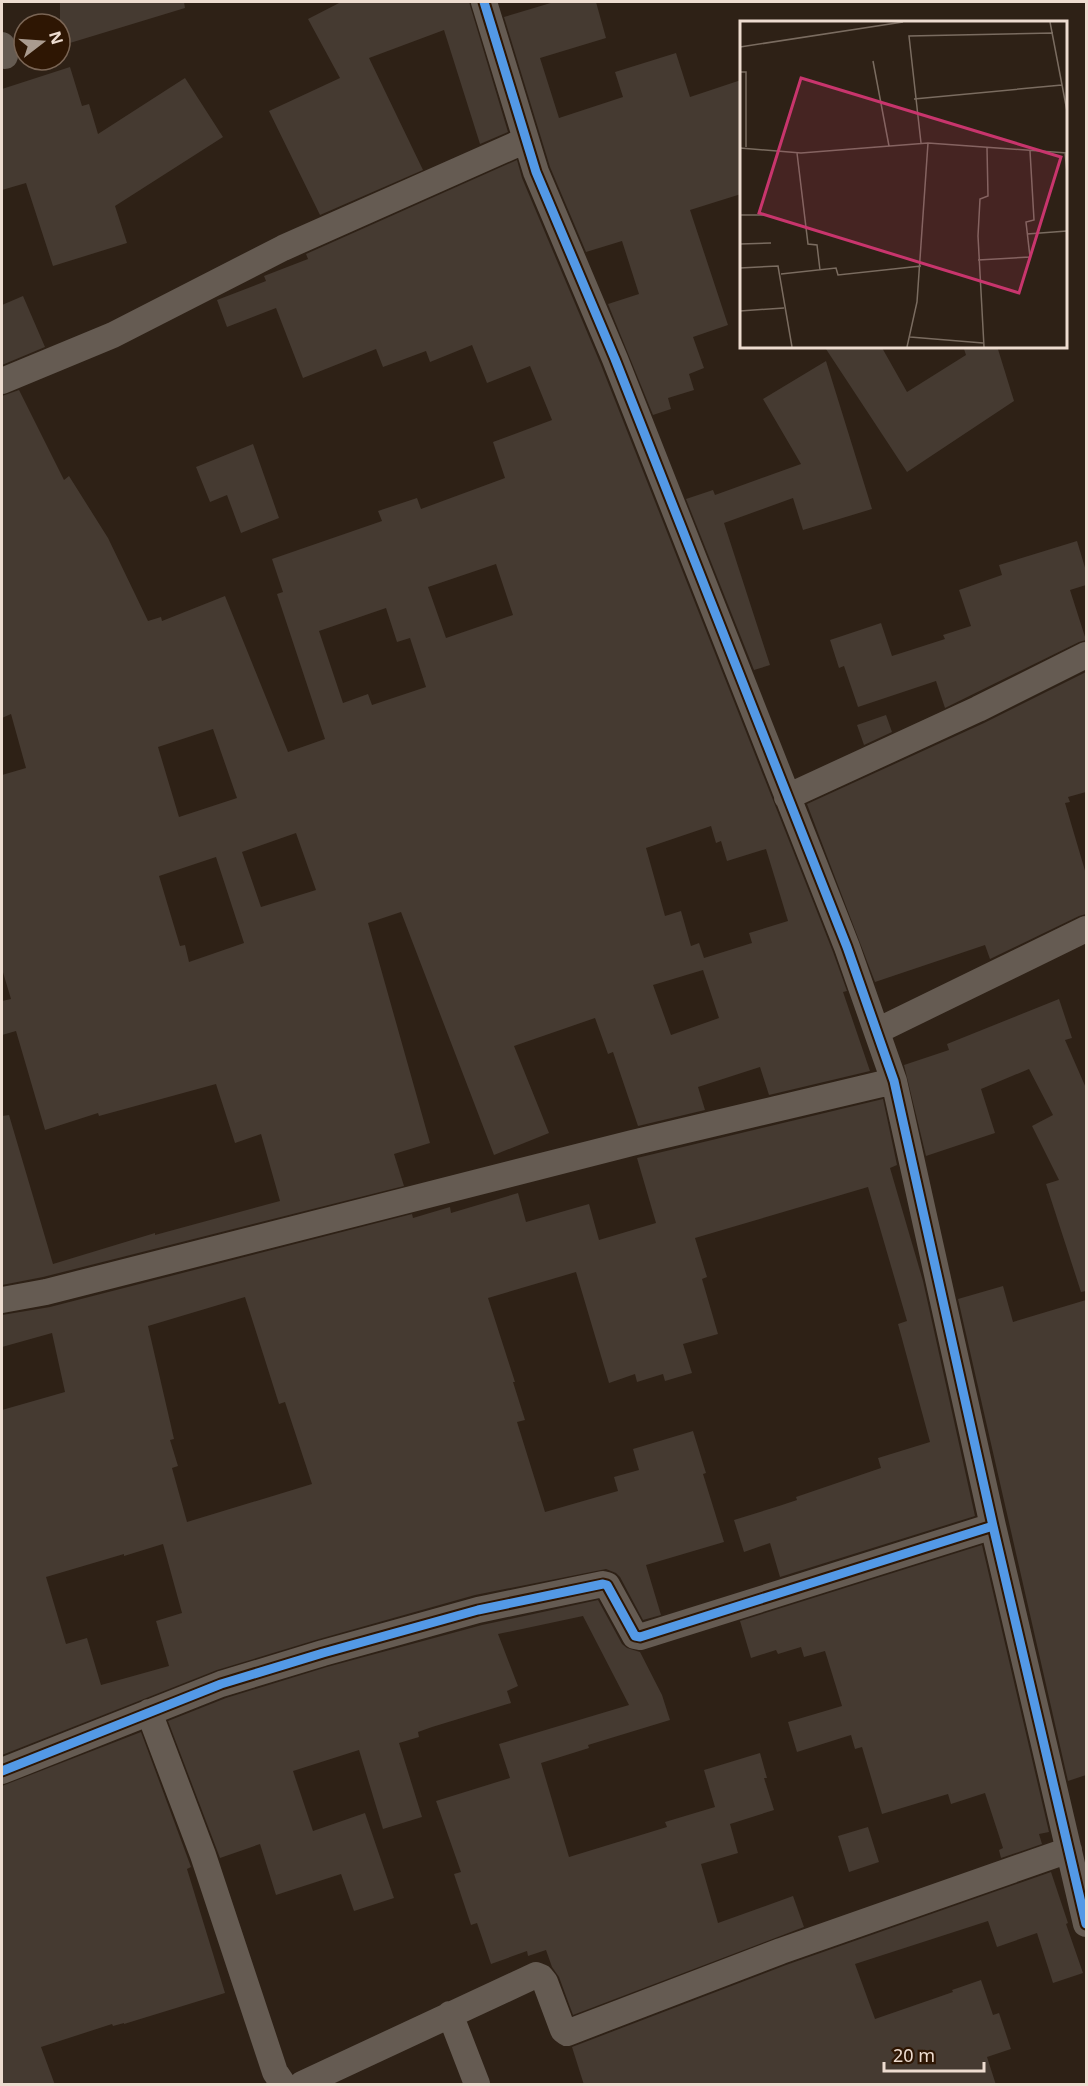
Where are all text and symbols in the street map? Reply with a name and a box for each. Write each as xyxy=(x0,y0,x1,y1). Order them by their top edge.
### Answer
north arrow xyxy=(12,12,72,72)
inset map xyxy=(740,21,1067,348)
text: N xyxy=(44,28,69,47)
scale bar xyxy=(884,2035,984,2073)
text: 20 m xyxy=(893,2043,935,2067)

